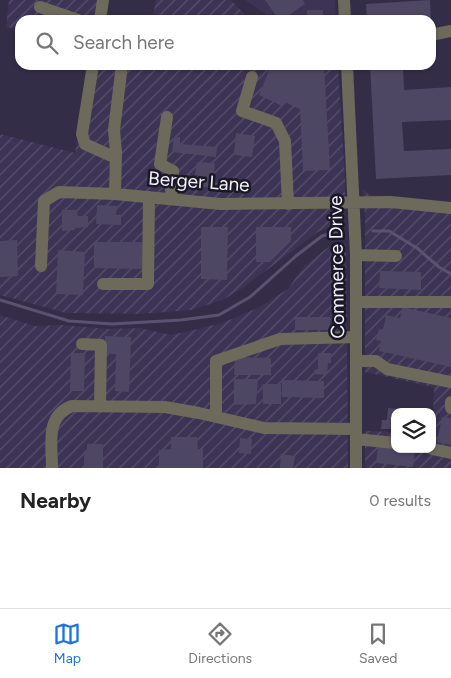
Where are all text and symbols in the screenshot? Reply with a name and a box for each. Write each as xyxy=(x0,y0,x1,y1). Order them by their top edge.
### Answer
search box xyxy=(15,15,436,70)
icon: search xyxy=(33,29,61,57)
text: Search here xyxy=(73,31,175,54)
street label: Berger Lane xyxy=(147,166,250,197)
street label: Commerce Drive xyxy=(324,195,349,339)
map controls xyxy=(391,408,436,453)
button: layers xyxy=(391,408,436,453)
text: Nearby xyxy=(20,488,91,513)
text: 0 results xyxy=(369,491,431,510)
tab: Map xyxy=(53,620,81,667)
tab: Directions xyxy=(188,620,252,667)
tab: Saved xyxy=(359,620,398,667)

